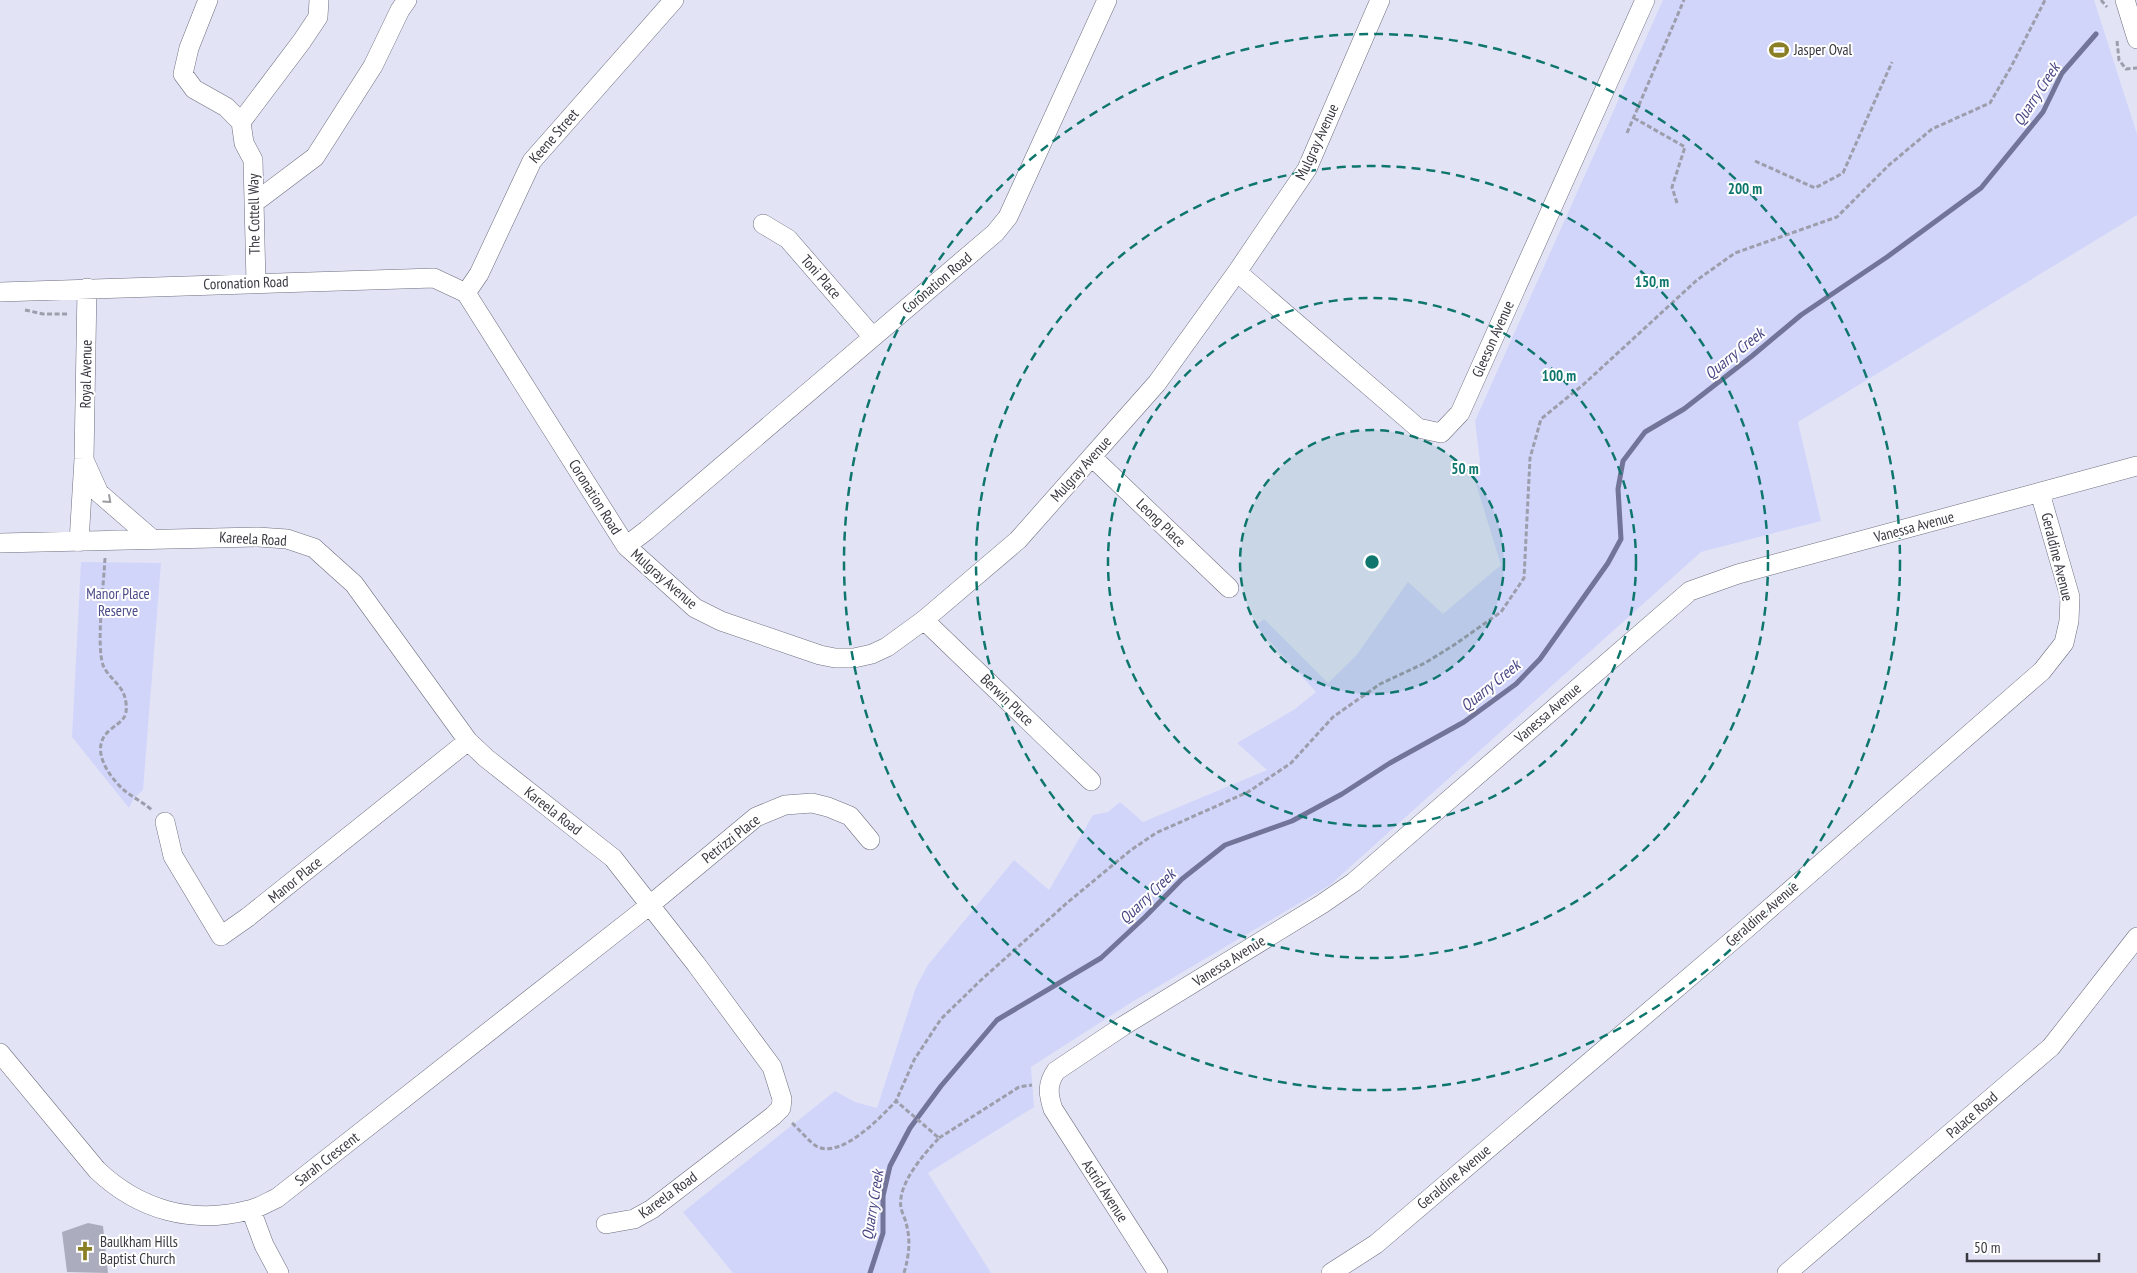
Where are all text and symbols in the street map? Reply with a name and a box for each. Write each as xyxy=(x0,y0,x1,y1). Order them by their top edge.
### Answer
sports icon: Jasper Oval xyxy=(1768,39,1790,61)
place label: Jasper Oval xyxy=(1793,40,1853,59)
water label: Quarry Creek xyxy=(2008,57,2065,129)
street label: Mulgray Avenue xyxy=(1291,101,1343,183)
street label: Keene Street xyxy=(525,104,582,167)
street label: The Cottell Way xyxy=(243,173,264,255)
text: 200 m xyxy=(1728,179,1762,198)
street label: Coronation Road xyxy=(898,248,975,317)
street label: Toni Place xyxy=(797,251,846,303)
street label: Coronation Road xyxy=(203,272,289,293)
text: 150 m xyxy=(1635,272,1669,291)
street label: Gleeson Avenue xyxy=(1467,297,1518,380)
water label: Quarry Creek xyxy=(1700,322,1769,383)
street label: Royal Avenue xyxy=(75,339,96,409)
text: 100 m xyxy=(1542,366,1576,385)
street label: Mulgray Avenue xyxy=(1046,432,1115,506)
street label: Coronation Road xyxy=(565,456,626,538)
text: 50 m xyxy=(1451,459,1479,478)
street label: Leong Place xyxy=(1132,494,1190,551)
one-way arrow xyxy=(102,495,111,504)
street label: Vanessa Avenue xyxy=(1871,507,1956,547)
street label: Geraldine Avenue xyxy=(2037,511,2078,603)
street label: Kareela Road xyxy=(219,527,287,550)
street label: Mulgray Avenue xyxy=(627,545,702,613)
centre of rings xyxy=(1363,553,1381,571)
park label: Manor Place Reserve xyxy=(86,584,150,620)
water label: Quarry Creek xyxy=(1456,654,1525,715)
street label: Berwin Place xyxy=(977,670,1038,730)
street label: Vanessa Avenue xyxy=(1510,679,1585,747)
street label: Kareela Road xyxy=(521,782,586,839)
street label: Petrizzi Place xyxy=(698,810,764,867)
street label: Manor Place xyxy=(264,852,325,907)
water label: Quarry Creek xyxy=(1115,863,1181,928)
street label: Geraldine Avenue xyxy=(1721,877,1802,950)
street label: Vanessa Avenue xyxy=(1188,931,1269,991)
street label: Palace Road xyxy=(1942,1087,2001,1142)
street label: Sarah Crescent xyxy=(291,1128,363,1190)
street label: Geraldine Avenue xyxy=(1413,1140,1494,1213)
street label: Astrid Avenue xyxy=(1078,1156,1133,1226)
street label: Kareela Road xyxy=(635,1167,701,1222)
water label: Quarry Creek xyxy=(857,1167,888,1241)
scale bar xyxy=(1967,1230,2100,1262)
place label: Baulkham Hills Baptist Church xyxy=(100,1232,178,1268)
text: 50 m xyxy=(1974,1238,2000,1257)
church icon: Baulkham Hills Baptist Church xyxy=(74,1240,96,1262)

